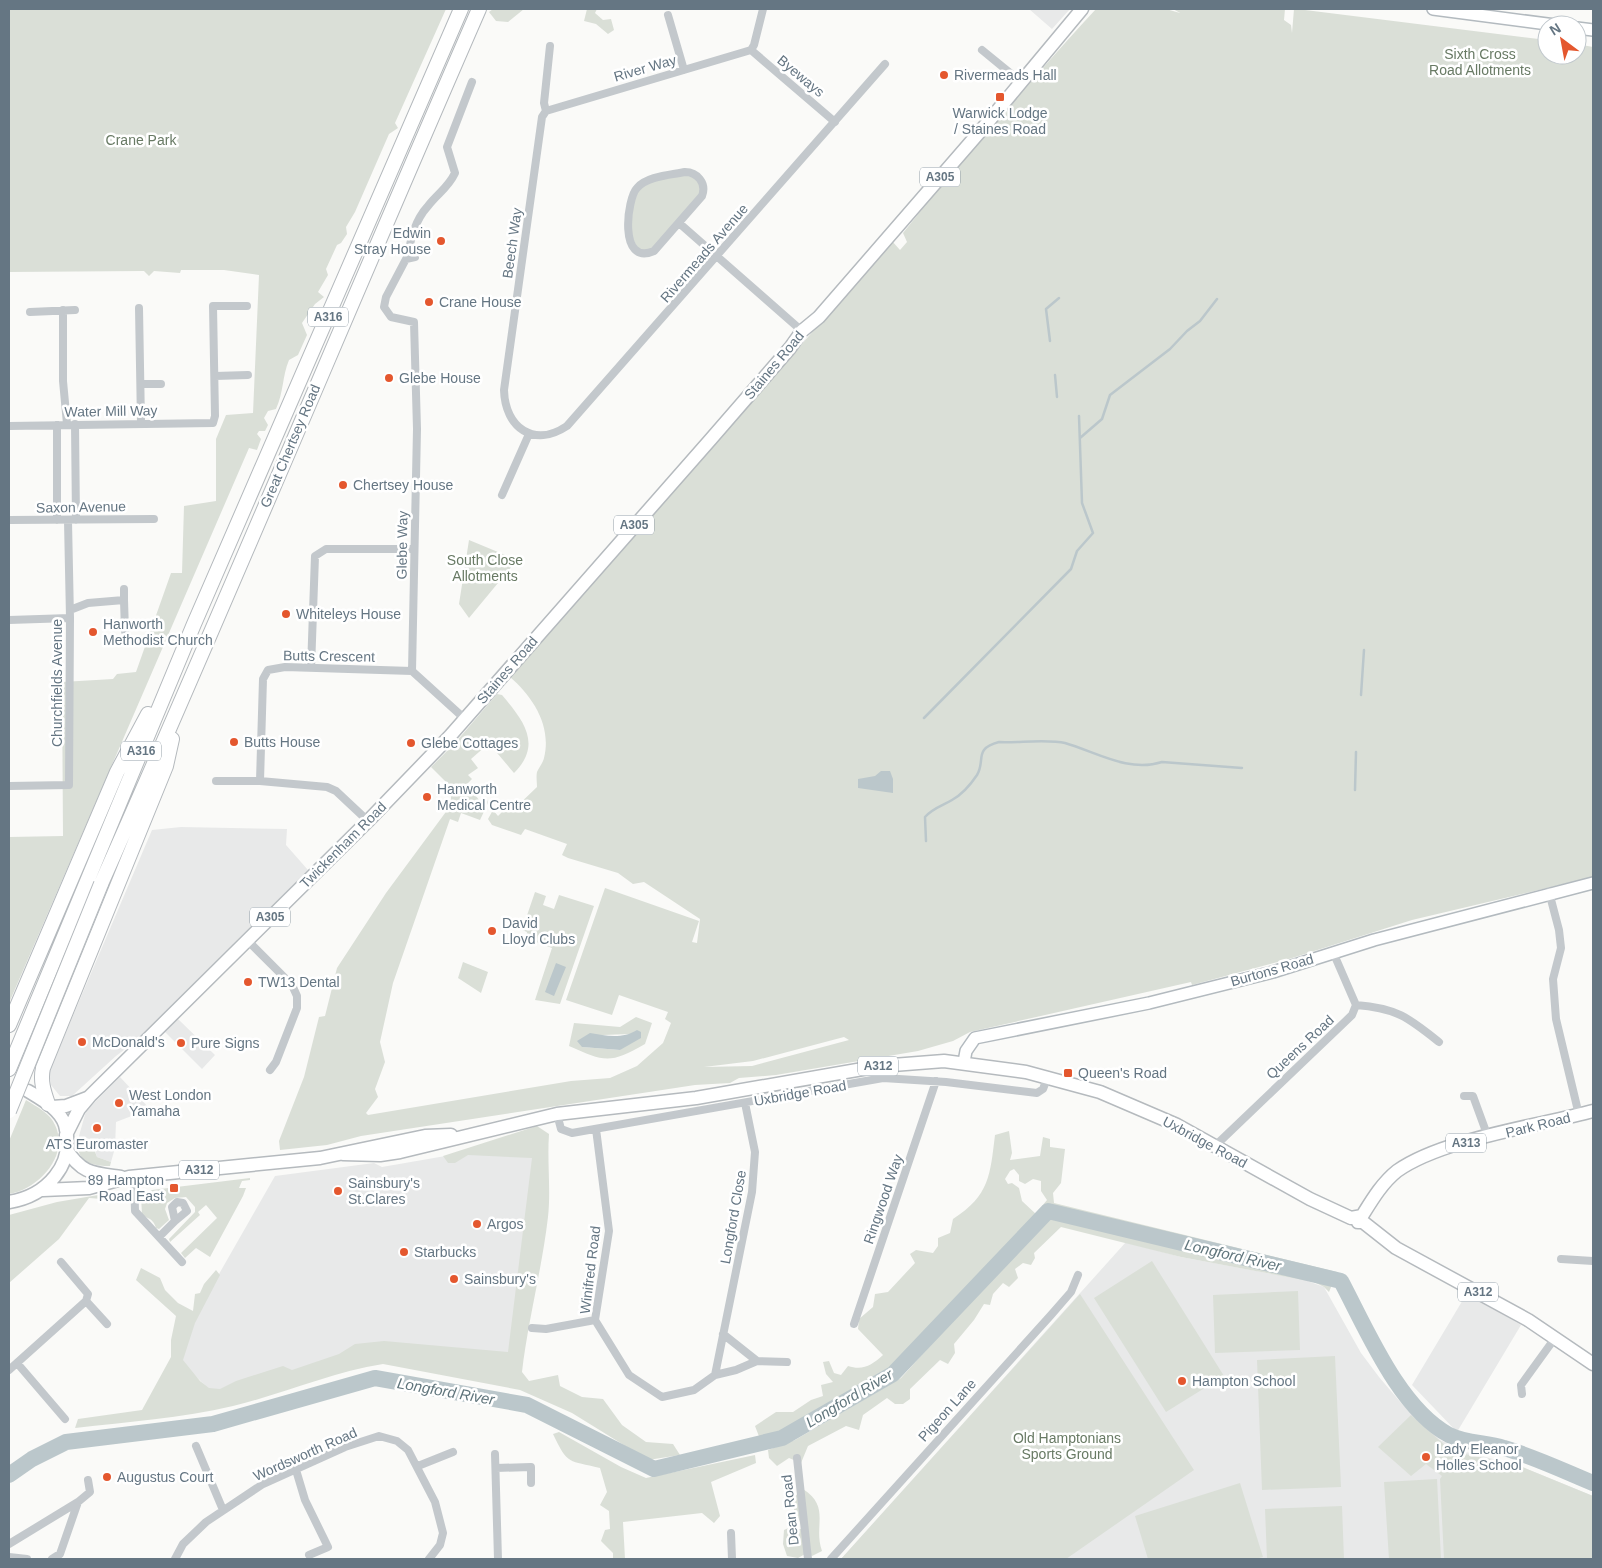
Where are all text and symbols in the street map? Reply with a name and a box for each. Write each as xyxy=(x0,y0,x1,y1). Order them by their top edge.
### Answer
north arrow xyxy=(1537,15,1587,65)
text: N xyxy=(1547,20,1564,38)
park label: Sixth Cross Road Allotments xyxy=(1429,46,1531,78)
street label: River Way xyxy=(612,51,678,85)
street label: Byeways xyxy=(774,52,828,100)
place label: Rivermeads Hall xyxy=(954,67,1057,83)
marker: Rivermeads Hall xyxy=(938,69,950,81)
marker: Warwick Lodge / Staines Road xyxy=(994,91,1006,103)
place label: Warwick Lodge / Staines Road xyxy=(952,105,1048,137)
park label: Crane Park xyxy=(106,132,177,148)
road number: A305 xyxy=(920,168,960,186)
street label: Rivermeads Avenue xyxy=(657,200,751,305)
street label: Beech Way xyxy=(499,207,525,279)
place label: Edwin Stray House xyxy=(354,225,431,257)
marker: Edwin Stray House xyxy=(435,235,447,247)
place label: Crane House xyxy=(439,294,522,310)
marker: Crane House xyxy=(423,296,435,308)
road number: A316 xyxy=(308,308,348,326)
street label: Staines Road xyxy=(741,328,807,402)
place label: Glebe House xyxy=(399,370,481,386)
marker: Glebe House xyxy=(383,372,395,384)
street label: Great Chertsey Road xyxy=(257,382,323,510)
street label: Water Mill Way xyxy=(64,402,158,420)
place label: Chertsey House xyxy=(353,477,454,493)
marker: Chertsey House xyxy=(337,479,349,491)
street label: Saxon Avenue xyxy=(36,498,126,516)
street label: Glebe Way xyxy=(393,510,411,580)
road number: A305 xyxy=(614,516,654,534)
park label: South Close Allotments xyxy=(447,552,523,584)
place label: Whiteleys House xyxy=(296,606,401,622)
marker: Whiteleys House xyxy=(280,608,292,620)
place label: Hanworth Methodist Church xyxy=(103,616,213,648)
street label: Churchfields Avenue xyxy=(49,619,65,747)
marker: Hanworth Methodist Church xyxy=(87,626,99,638)
street label: Staines Road xyxy=(473,633,541,707)
street label: Butts Crescent xyxy=(283,647,375,665)
place label: Butts House xyxy=(244,734,320,750)
place label: Glebe Cottages xyxy=(421,735,518,751)
marker: Butts House xyxy=(228,736,240,748)
marker: Glebe Cottages xyxy=(405,737,417,749)
road number: A316 xyxy=(121,741,161,760)
place label: Hanworth Medical Centre xyxy=(437,781,531,813)
marker: Hanworth Medical Centre xyxy=(421,791,433,803)
street label: Twickenham Road xyxy=(297,799,389,891)
road number: A305 xyxy=(250,908,290,926)
place label: David Lloyd Clubs xyxy=(502,915,575,947)
marker: David Lloyd Clubs xyxy=(486,925,498,937)
street label: Burtons Road xyxy=(1229,951,1315,989)
place label: TW13 Dental xyxy=(258,974,340,990)
marker: TW13 Dental xyxy=(242,976,254,988)
street label: Queens Road xyxy=(1263,1012,1337,1082)
place label: McDonald's xyxy=(92,1034,165,1050)
place label: Pure Signs xyxy=(191,1035,259,1051)
marker: McDonald's xyxy=(76,1036,88,1048)
marker: Pure Signs xyxy=(175,1037,187,1049)
road number: A312 xyxy=(858,1056,898,1076)
place label: Queen's Road xyxy=(1078,1065,1167,1081)
marker: Queen's Road xyxy=(1062,1067,1074,1079)
street label: Uxbridge Road xyxy=(753,1077,847,1109)
place label: West London Yamaha xyxy=(129,1087,211,1119)
marker: West London Yamaha xyxy=(113,1097,125,1109)
street label: Park Road xyxy=(1504,1109,1572,1141)
street label: Uxbridge Road xyxy=(1160,1113,1250,1171)
marker: ATS Euromaster xyxy=(91,1122,103,1134)
road number: A313 xyxy=(1446,1134,1486,1152)
place label: ATS Euromaster xyxy=(46,1136,149,1152)
street label: Ringwood Way xyxy=(860,1152,906,1246)
road number: A312 xyxy=(179,1160,219,1180)
street label: Longford Close xyxy=(717,1169,749,1265)
place label: 89 Hampton Road East xyxy=(88,1172,164,1204)
place label: Sainsbury's St.Clares xyxy=(348,1175,420,1207)
marker: 89 Hampton Road East xyxy=(168,1182,180,1194)
marker: Sainsbury's St.Clares xyxy=(332,1185,344,1197)
place label: Argos xyxy=(487,1216,524,1232)
marker: Argos xyxy=(471,1218,483,1230)
street label: Winifred Road xyxy=(577,1225,603,1315)
water label: Longford River xyxy=(1183,1236,1284,1275)
place label: Starbucks xyxy=(414,1244,476,1260)
marker: Starbucks xyxy=(398,1246,410,1258)
place label: Sainsbury's xyxy=(464,1271,536,1287)
marker: Sainsbury's xyxy=(448,1273,460,1285)
road number: A312 xyxy=(1458,1282,1498,1301)
water label: Longford River xyxy=(802,1365,896,1431)
place label: Hampton School xyxy=(1192,1373,1296,1389)
water label: Longford River xyxy=(396,1374,497,1408)
street label: Pigeon Lane xyxy=(915,1375,979,1445)
marker: Hampton School xyxy=(1176,1375,1188,1387)
street label: Wordsworth Road xyxy=(251,1424,359,1484)
park label: Old Hamptonians Sports Ground xyxy=(1013,1430,1121,1462)
place label: Lady Eleanor Holles School xyxy=(1436,1441,1522,1473)
marker: Lady Eleanor Holles School xyxy=(1420,1451,1432,1463)
place label: Augustus Court xyxy=(117,1469,214,1485)
marker: Augustus Court xyxy=(101,1471,113,1483)
street label: Dean Road xyxy=(778,1474,802,1546)

